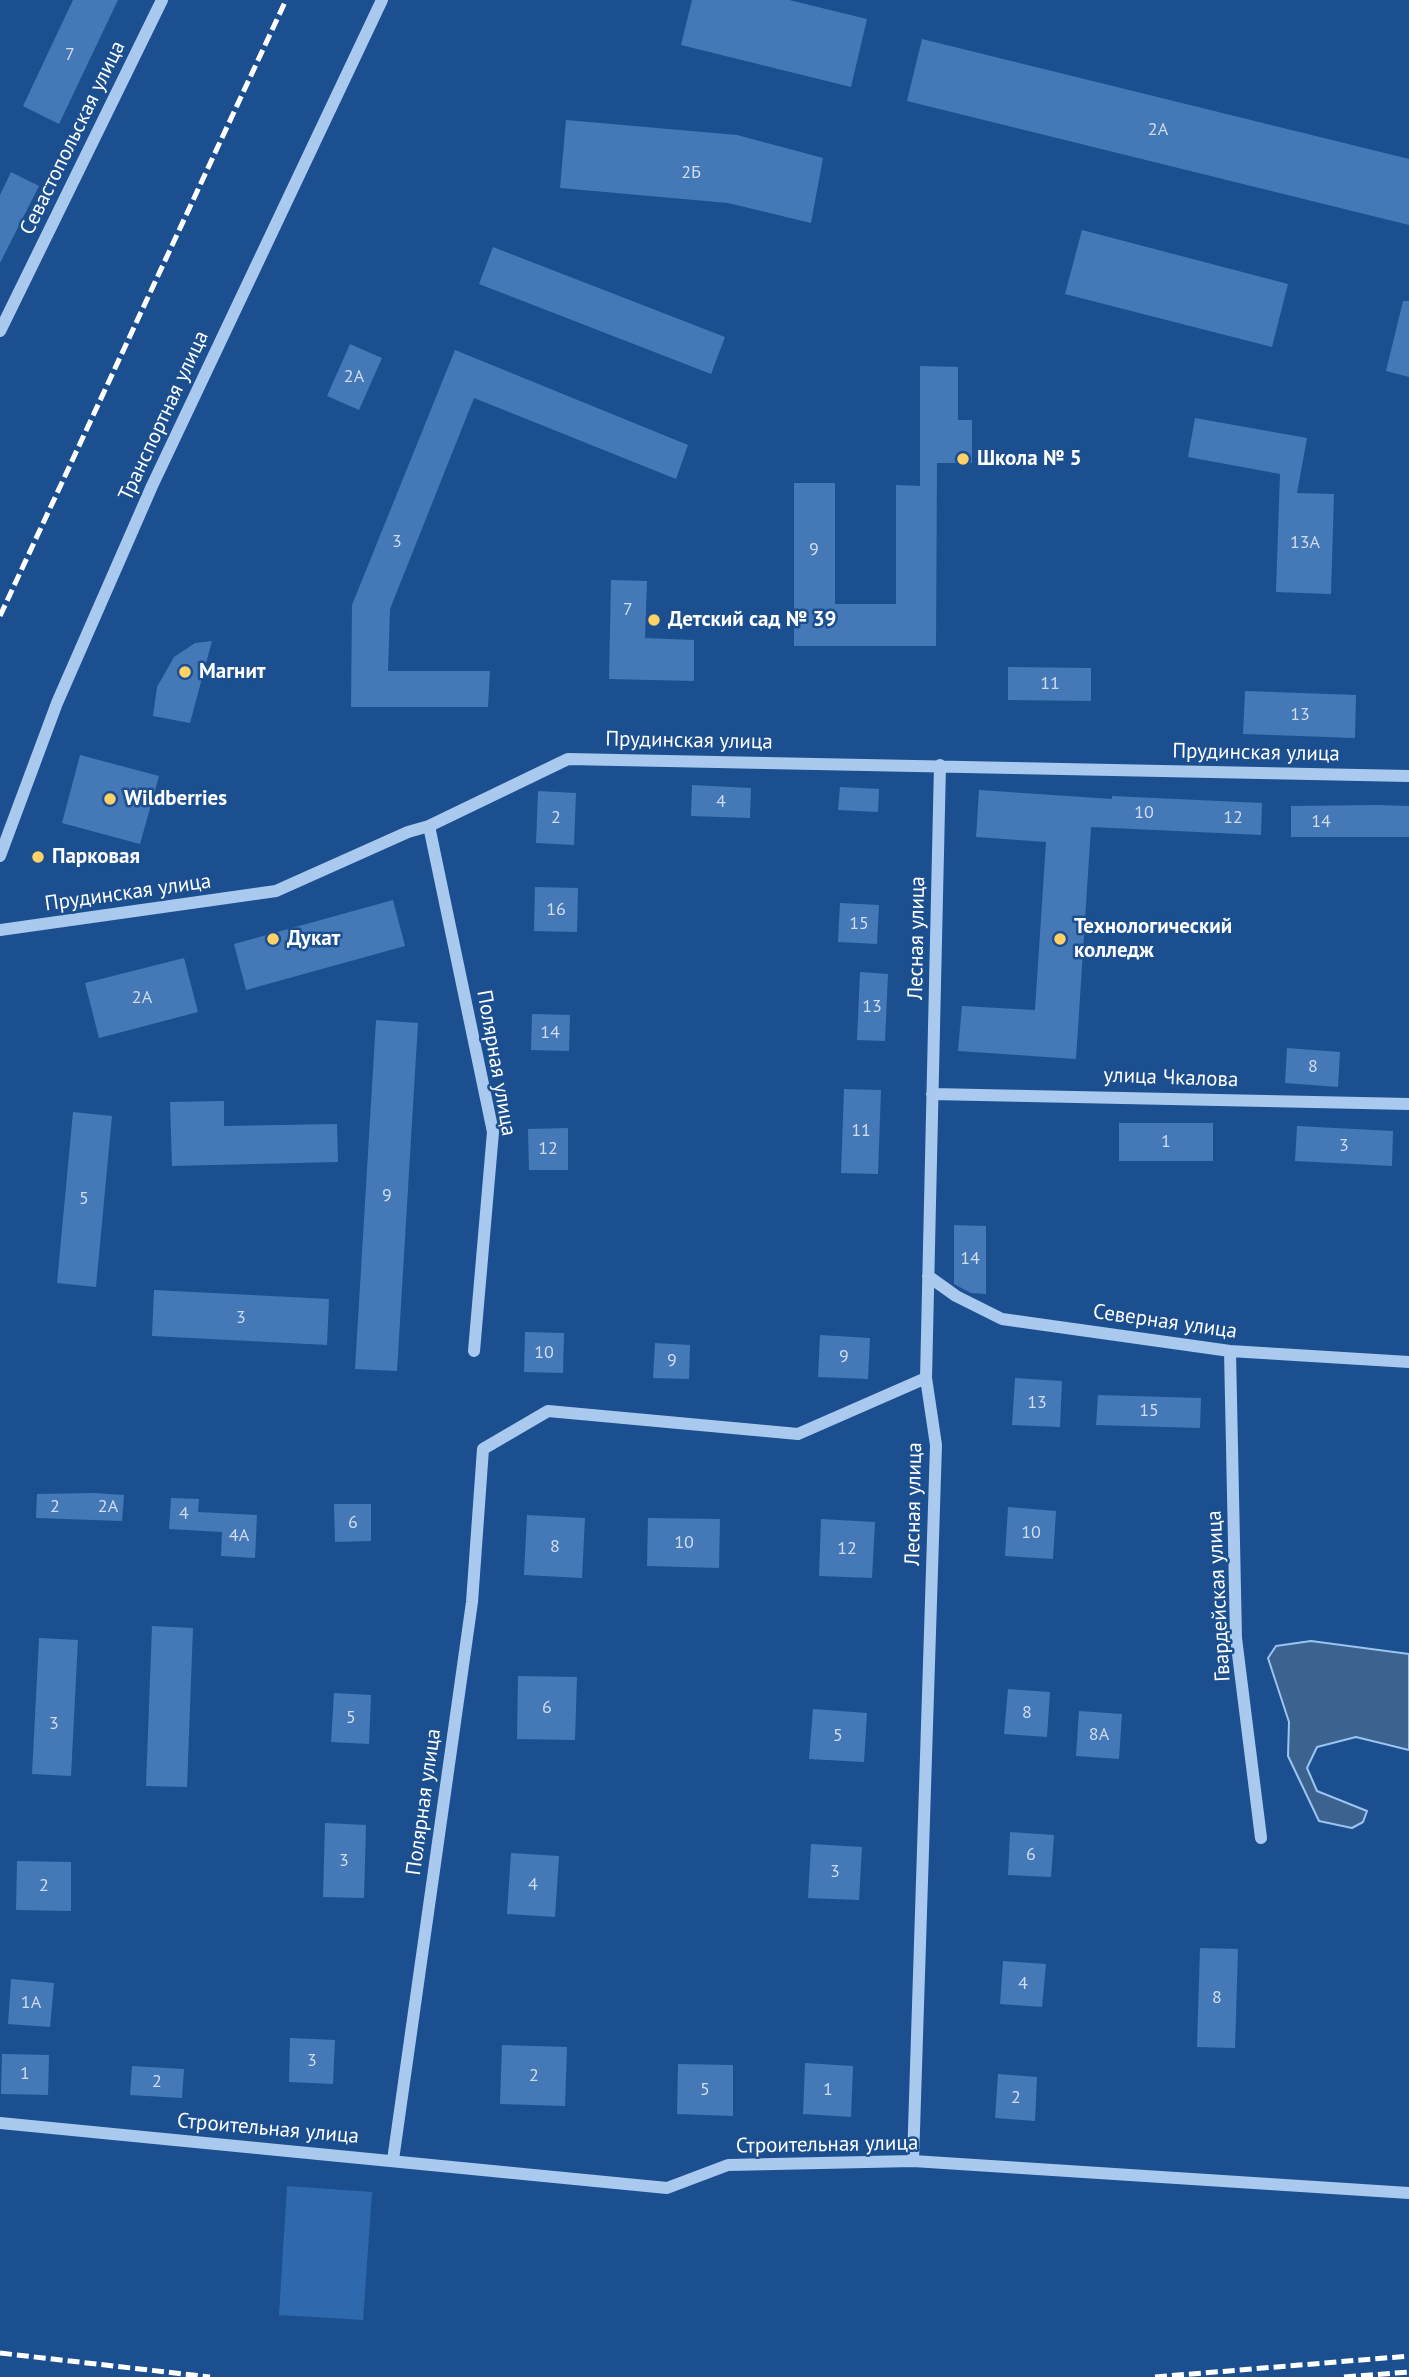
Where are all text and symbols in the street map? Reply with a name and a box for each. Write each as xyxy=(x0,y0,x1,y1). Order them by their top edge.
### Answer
street label: Севастопольская улица xyxy=(15,37,131,239)
house number: 7 xyxy=(65,44,75,66)
house number: 2А xyxy=(1148,119,1168,141)
house number: 2Б xyxy=(681,162,701,184)
street label: Транспортная улица xyxy=(114,327,214,505)
house number: 2А xyxy=(344,366,364,388)
place label: Школа № 5 xyxy=(977,446,1082,472)
marker: Школа № 5 xyxy=(955,451,971,467)
house number: 3 xyxy=(392,531,402,553)
house number: 13А xyxy=(1290,532,1320,554)
house number: 9 xyxy=(809,539,819,561)
house number: 7 xyxy=(623,599,633,621)
place label: Детский сад № 39 xyxy=(668,607,836,633)
marker: Детский сад № 39 xyxy=(646,612,662,628)
place label: Магнит xyxy=(199,659,266,685)
marker: Магнит xyxy=(177,664,193,680)
house number: 11 xyxy=(1040,673,1060,695)
house number: 13 xyxy=(1290,704,1310,726)
street label: Прудинская улица xyxy=(605,727,773,755)
street label: Прудинская улица xyxy=(1172,739,1340,767)
place label: Wildberries xyxy=(124,786,227,812)
marker: Wildberries xyxy=(102,791,118,807)
house number: 4 xyxy=(716,791,726,813)
house number: 10 xyxy=(1134,802,1154,824)
house number: 2 xyxy=(551,807,561,829)
house number: 12 xyxy=(1223,807,1243,829)
house number: 14 xyxy=(1311,811,1331,833)
place label: Парковая xyxy=(52,844,140,870)
marker: Парковая xyxy=(30,849,46,865)
street label: Прудинская улица xyxy=(43,869,213,917)
street label: Лесная улица xyxy=(903,876,931,1000)
house number: 16 xyxy=(546,899,566,921)
house number: 15 xyxy=(849,913,869,935)
place label: Технологический колледж xyxy=(1074,914,1232,964)
place label: Дукат xyxy=(287,926,340,952)
marker: Дукат xyxy=(265,931,281,947)
marker: Технологический колледж xyxy=(1052,931,1068,947)
house number: 2А xyxy=(132,987,152,1009)
street label: Полярная улица xyxy=(471,988,521,1138)
house number: 13 xyxy=(862,996,882,1018)
house number: 14 xyxy=(540,1022,560,1044)
house number: 8 xyxy=(1308,1056,1318,1078)
street label: улица Чкалова xyxy=(1103,1063,1239,1093)
house number: 11 xyxy=(851,1120,871,1142)
house number: 1 xyxy=(1161,1131,1171,1153)
house number: 3 xyxy=(1339,1135,1349,1157)
house number: 12 xyxy=(538,1138,558,1160)
house number: 9 xyxy=(382,1185,392,1207)
house number: 5 xyxy=(79,1188,89,1210)
house number: 14 xyxy=(960,1248,980,1270)
street label: Северная улица xyxy=(1091,1299,1239,1345)
house number: 3 xyxy=(236,1307,246,1329)
house number: 10 xyxy=(534,1342,554,1364)
house number: 9 xyxy=(839,1346,849,1368)
house number: 9 xyxy=(667,1350,677,1372)
house number: 13 xyxy=(1027,1392,1047,1414)
house number: 15 xyxy=(1139,1400,1159,1422)
street label: Лесная улица xyxy=(900,1442,928,1566)
house number: 2 xyxy=(50,1496,60,1518)
house number: 2А xyxy=(98,1496,118,1518)
house number: 4 xyxy=(179,1503,189,1525)
street label: Гвардейская улица xyxy=(1202,1510,1236,1682)
house number: 6 xyxy=(348,1512,358,1534)
house number: 10 xyxy=(1021,1522,1041,1544)
house number: 4А xyxy=(229,1525,249,1547)
house number: 10 xyxy=(674,1532,694,1554)
house number: 8 xyxy=(550,1536,560,1558)
house number: 12 xyxy=(837,1538,857,1560)
house number: 6 xyxy=(542,1697,552,1719)
house number: 8 xyxy=(1022,1702,1032,1724)
house number: 5 xyxy=(346,1707,356,1729)
house number: 3 xyxy=(49,1713,59,1735)
house number: 8А xyxy=(1089,1724,1109,1746)
house number: 5 xyxy=(833,1725,843,1747)
street label: Полярная улица xyxy=(401,1727,447,1877)
house number: 6 xyxy=(1026,1844,1036,1866)
house number: 3 xyxy=(339,1850,349,1872)
house number: 3 xyxy=(830,1861,840,1883)
house number: 4 xyxy=(528,1874,538,1896)
house number: 2 xyxy=(39,1875,49,1897)
house number: 4 xyxy=(1018,1973,1028,1995)
house number: 8 xyxy=(1212,1987,1222,2009)
house number: 1А xyxy=(21,1992,41,2014)
house number: 3 xyxy=(307,2050,317,2072)
house number: 1 xyxy=(20,2063,30,2085)
house number: 2 xyxy=(529,2065,539,2087)
house number: 2 xyxy=(152,2071,162,2093)
house number: 5 xyxy=(700,2079,710,2101)
house number: 1 xyxy=(823,2079,833,2101)
house number: 2 xyxy=(1011,2087,1021,2109)
street label: Строительная улица xyxy=(176,2108,360,2150)
street label: Строительная улица xyxy=(736,2131,918,2159)

